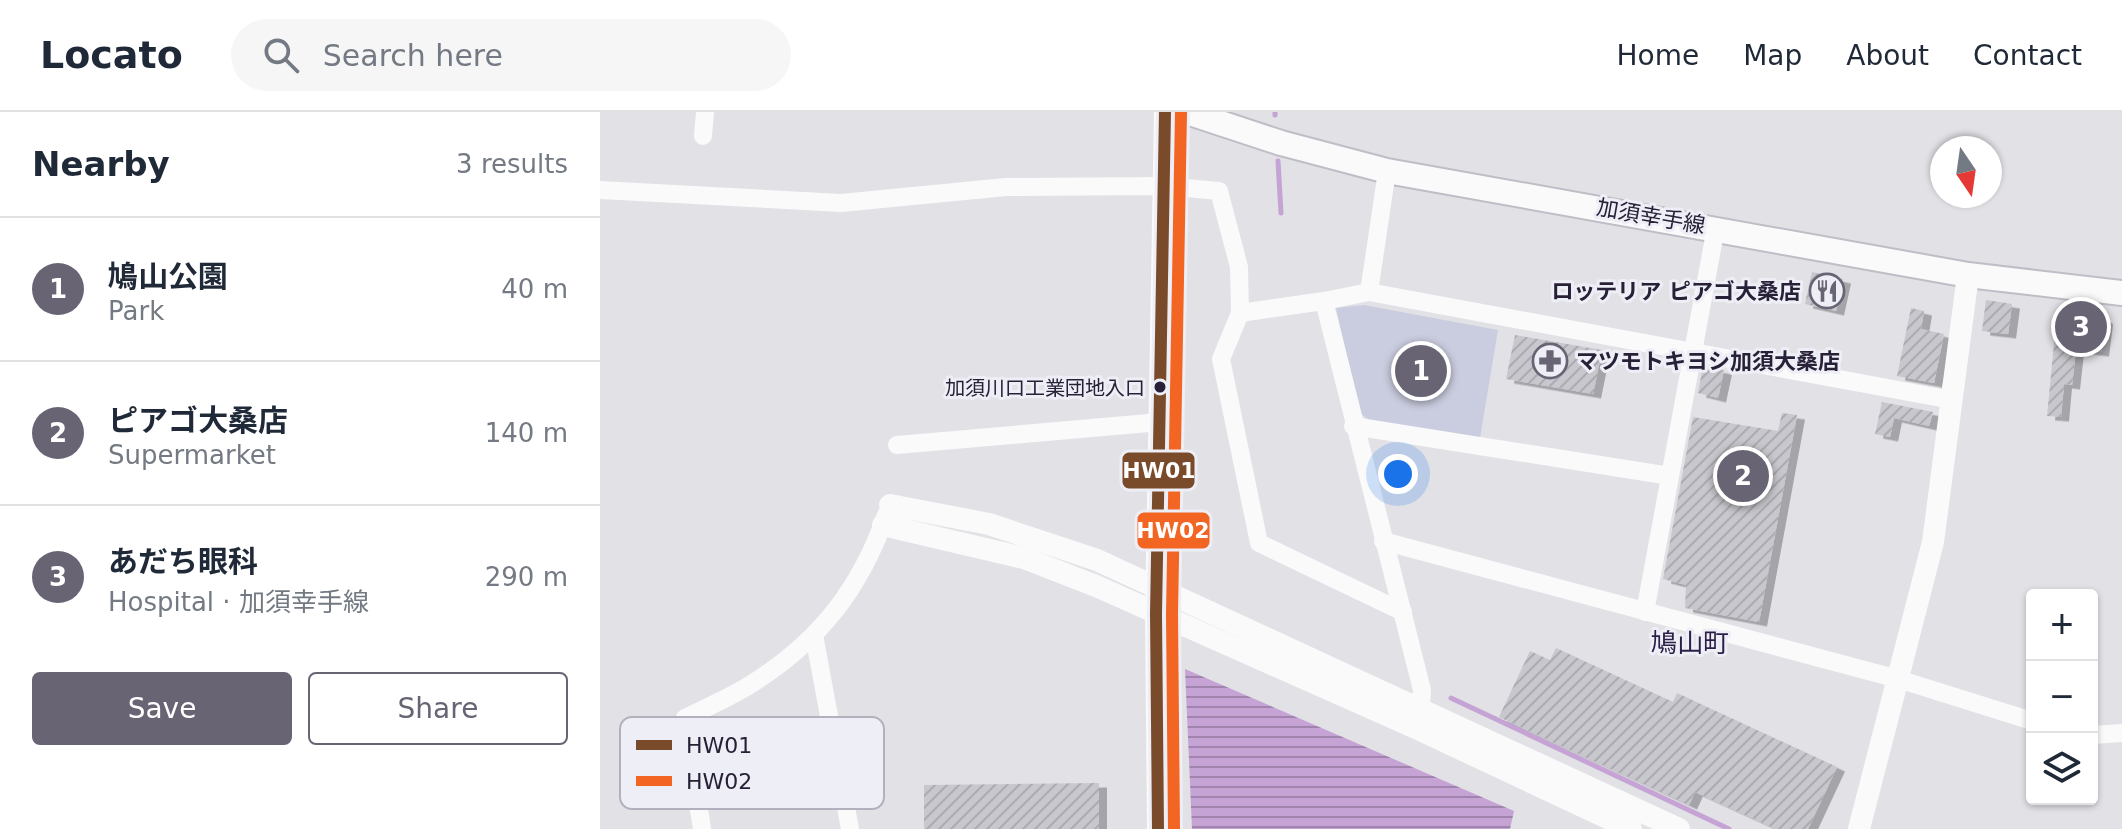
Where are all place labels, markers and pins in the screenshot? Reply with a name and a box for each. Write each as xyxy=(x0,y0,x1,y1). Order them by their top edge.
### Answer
restaurant icon: ロッテリア ピアゴ大桑店 xyxy=(1808,272,1846,310)
place label: ロッテリア ピアゴ大桑店 xyxy=(1551,279,1801,304)
pin: 3 xyxy=(2055,297,2107,357)
pin: 1 xyxy=(1395,341,1447,401)
pharmacy icon: マツモトキヨシ加須大桑店 xyxy=(1531,342,1569,380)
place label: マツモトキヨシ加須大桑店 xyxy=(1576,349,1840,374)
place label: 加須川口工業団地入口 xyxy=(945,376,1145,400)
marker: 加須川口工業団地入口 xyxy=(1152,379,1168,395)
pin: 2 xyxy=(1717,446,1769,506)

